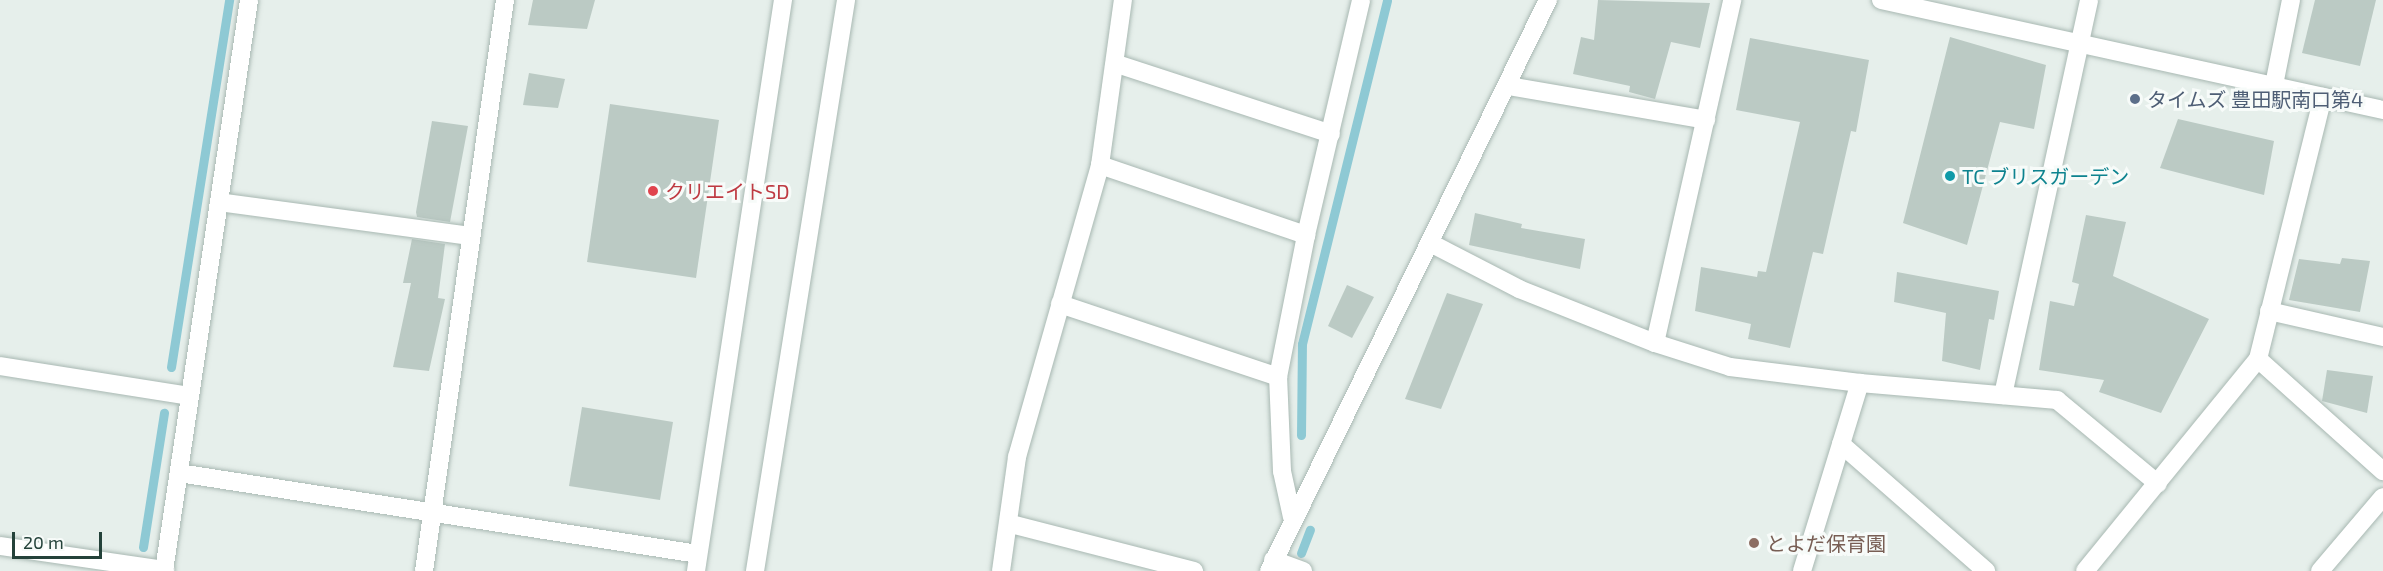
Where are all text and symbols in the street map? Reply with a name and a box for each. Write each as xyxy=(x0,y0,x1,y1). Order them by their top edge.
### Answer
place label: タイムズ 豊田駅南口第4 xyxy=(2147,87,2364,111)
marker: タイムズ 豊田駅南口第4 xyxy=(2128,92,2142,106)
place label: TC ブリスガーデン xyxy=(1962,164,2129,188)
marker: TC ブリスガーデン xyxy=(1943,169,1957,183)
place label: クリエイトSD xyxy=(665,179,789,203)
marker: クリエイトSD xyxy=(646,184,660,198)
scale bar xyxy=(15,520,105,558)
text: 20 m xyxy=(23,531,64,553)
place label: とよだ保育園 xyxy=(1766,531,1886,555)
marker: とよだ保育園 xyxy=(1747,536,1761,550)

